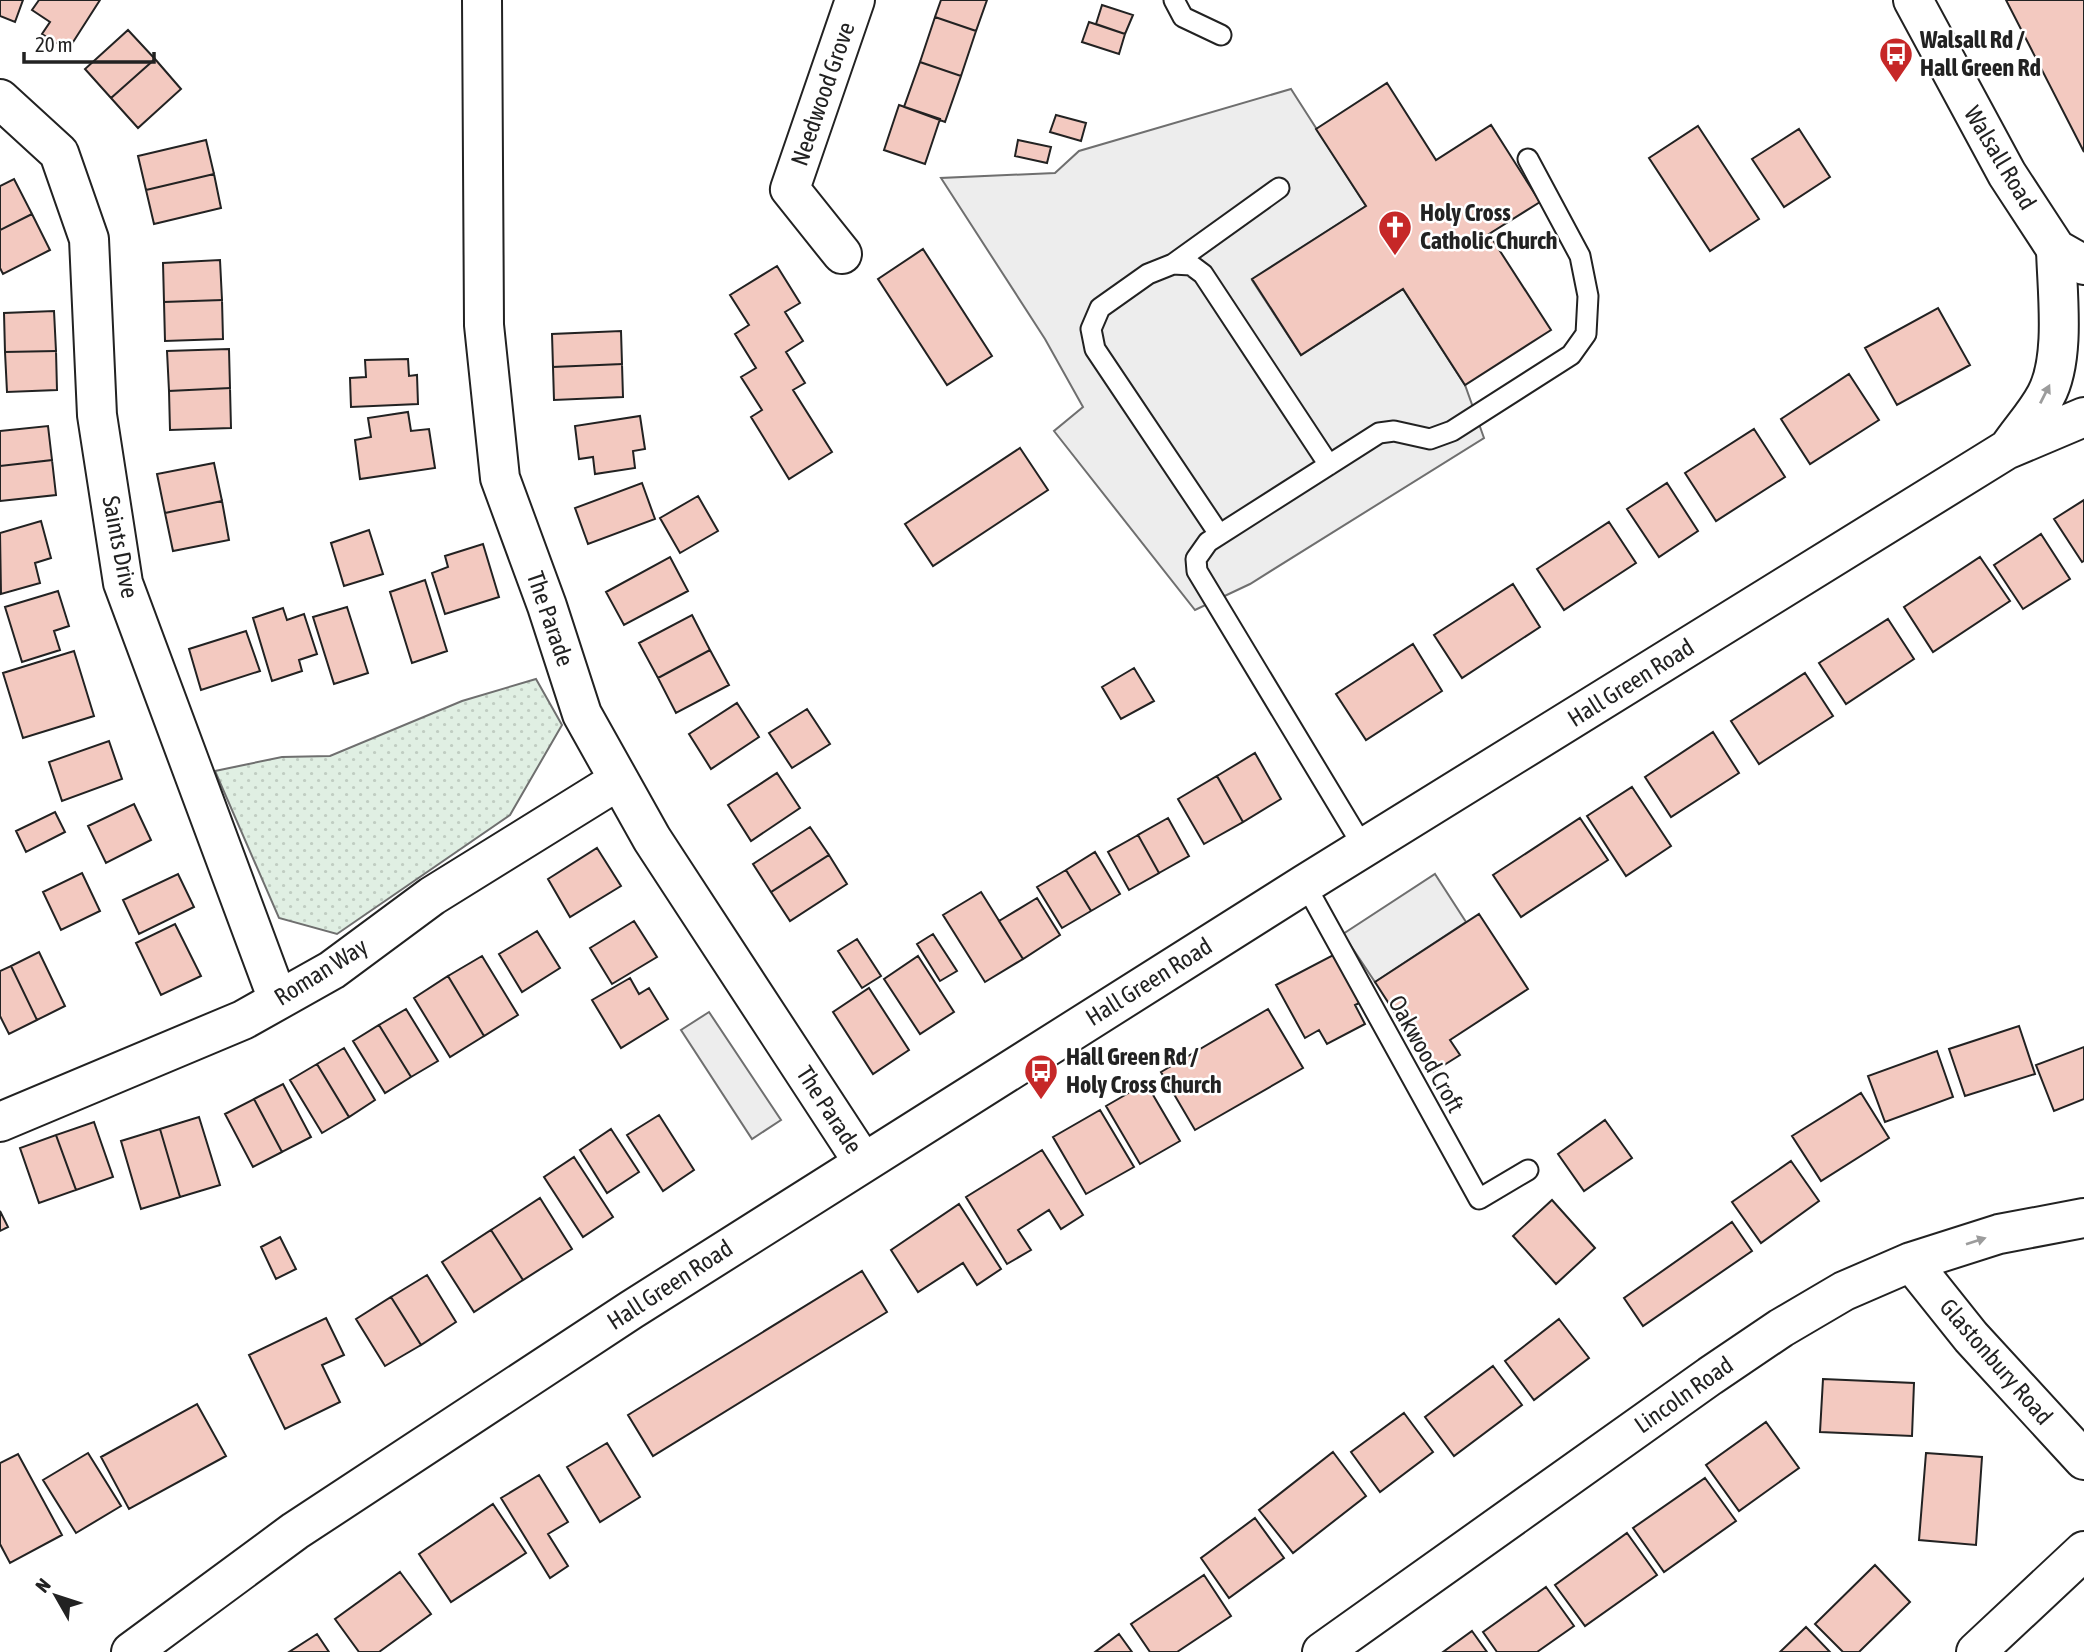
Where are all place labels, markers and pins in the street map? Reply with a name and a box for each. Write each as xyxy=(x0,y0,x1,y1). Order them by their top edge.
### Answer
place label: Walsall Rd / Hall Green Rd xyxy=(1919,26,2041,81)
bus stop icon: Walsall Rd / Hall Green Rd xyxy=(1877,35,1915,84)
place label: Holy Cross Catholic Church xyxy=(1420,199,1557,254)
church icon: Holy Cross Catholic Church xyxy=(1376,208,1414,257)
place label: Hall Green Rd / Holy Cross Church xyxy=(1066,1043,1222,1098)
bus stop icon: Hall Green Rd / Holy Cross Church xyxy=(1022,1052,1060,1101)

